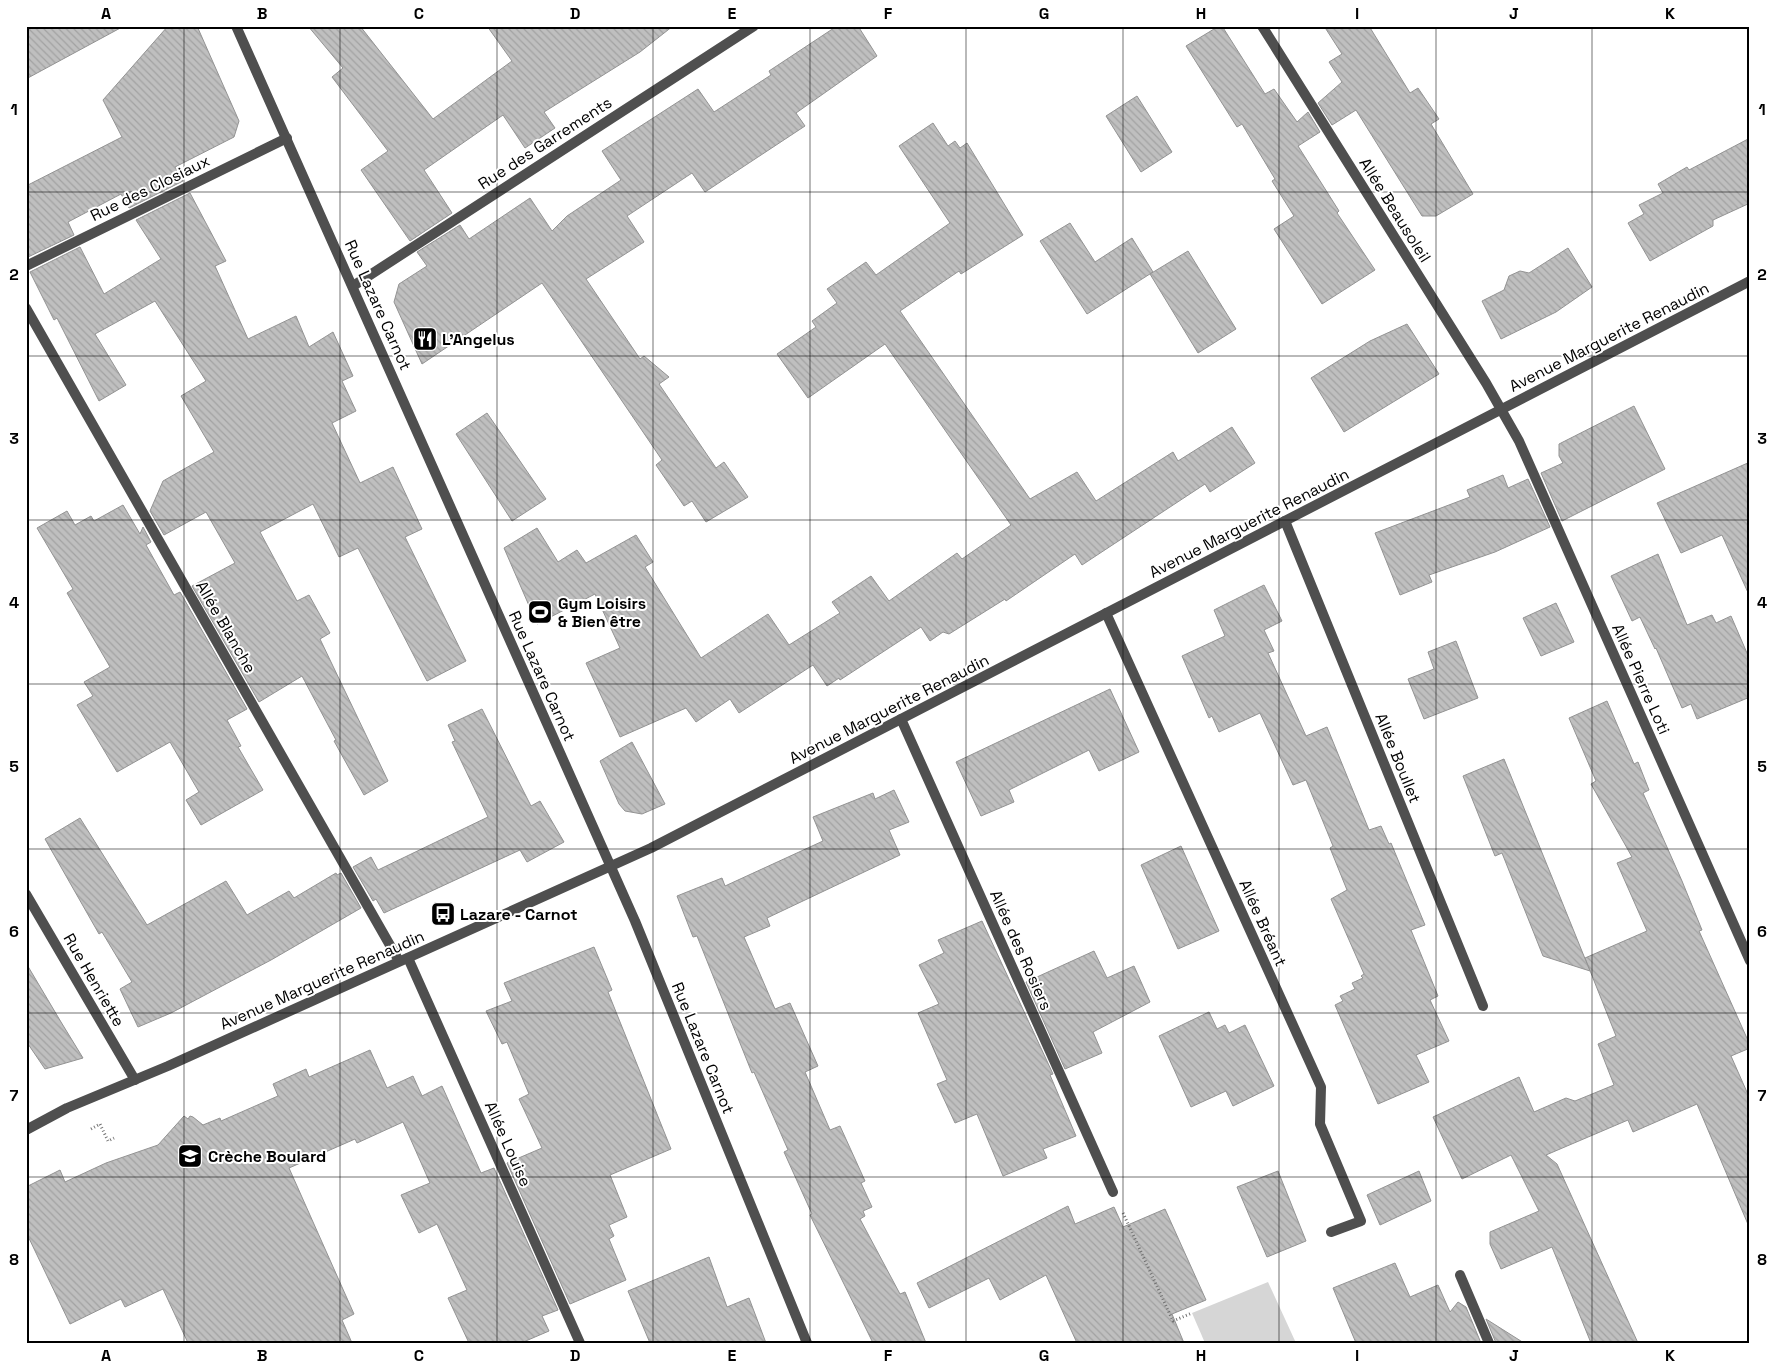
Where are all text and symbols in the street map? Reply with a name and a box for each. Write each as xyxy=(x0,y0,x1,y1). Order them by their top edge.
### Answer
text: A xyxy=(101,3,111,24)
text: B xyxy=(257,3,267,24)
text: C xyxy=(414,3,424,24)
text: D xyxy=(570,3,580,24)
text: E xyxy=(728,3,737,24)
text: F xyxy=(884,3,893,24)
text: G xyxy=(1039,3,1049,24)
text: H xyxy=(1196,3,1206,24)
text: I xyxy=(1355,3,1359,24)
text: J xyxy=(1509,3,1519,24)
text: K xyxy=(1665,3,1675,24)
street label: Rue des Garrements xyxy=(474,92,616,194)
text: 1 xyxy=(10,99,18,120)
text: 1 xyxy=(1758,99,1766,120)
street label: Rue des Closiaux xyxy=(87,150,213,226)
street label: Allée Beausoleil xyxy=(1354,154,1436,266)
street label: Rue Lazare Carnot xyxy=(340,237,416,373)
text: 2 xyxy=(9,264,19,285)
text: 2 xyxy=(1757,264,1767,285)
street label: Avenue Marguerite Renaudin xyxy=(1505,277,1713,397)
restaurant icon: L'Angelus xyxy=(412,326,438,352)
place label: L'Angelus xyxy=(442,329,515,350)
text: 3 xyxy=(9,428,19,449)
text: 3 xyxy=(1757,428,1767,449)
street label: Avenue Marguerite Renaudin xyxy=(1145,463,1353,583)
street label: Allée Blanche xyxy=(191,577,261,677)
text: 4 xyxy=(9,592,19,613)
text: 4 xyxy=(1757,592,1767,613)
place label: Gym Loisirs & Bien être xyxy=(558,593,646,632)
sports icon: Gym Loisirs & Bien être xyxy=(527,599,553,625)
street label: Rue Lazare Carnot xyxy=(504,608,580,744)
street label: Allée Pierre Loti xyxy=(1607,620,1675,738)
street label: Avenue Marguerite Renaudin xyxy=(785,649,993,769)
street label: Allée Boullet xyxy=(1370,710,1426,806)
text: 5 xyxy=(9,756,19,777)
text: 5 xyxy=(1757,756,1767,777)
street label: Allée Bréant xyxy=(1235,876,1291,970)
street label: Allée des Rosiers xyxy=(985,887,1057,1013)
bus stop icon: Lazare - Carnot xyxy=(430,901,456,927)
place label: Lazare - Carnot xyxy=(460,904,578,925)
text: 6 xyxy=(9,921,19,942)
text: 6 xyxy=(1757,921,1767,942)
street label: Avenue Marguerite Renaudin xyxy=(216,925,428,1035)
street label: Rue Henriette xyxy=(59,929,129,1031)
street label: Rue Lazare Carnot xyxy=(667,979,739,1117)
text: 7 xyxy=(10,1085,19,1106)
text: 7 xyxy=(1758,1085,1767,1106)
street label: Allée Louise xyxy=(480,1098,536,1190)
school or university icon: Crèche Boulard xyxy=(177,1143,203,1169)
place label: Crèche Boulard xyxy=(208,1146,326,1167)
text: 8 xyxy=(9,1249,19,1270)
text: 8 xyxy=(1757,1249,1767,1270)
text: A xyxy=(101,1345,111,1366)
text: B xyxy=(257,1345,267,1366)
text: C xyxy=(414,1345,424,1366)
text: D xyxy=(570,1345,580,1366)
text: E xyxy=(728,1345,737,1366)
text: F xyxy=(884,1345,893,1366)
text: G xyxy=(1039,1345,1049,1366)
text: H xyxy=(1196,1345,1206,1366)
text: I xyxy=(1355,1345,1359,1366)
text: J xyxy=(1509,1345,1519,1366)
text: K xyxy=(1665,1345,1675,1366)

